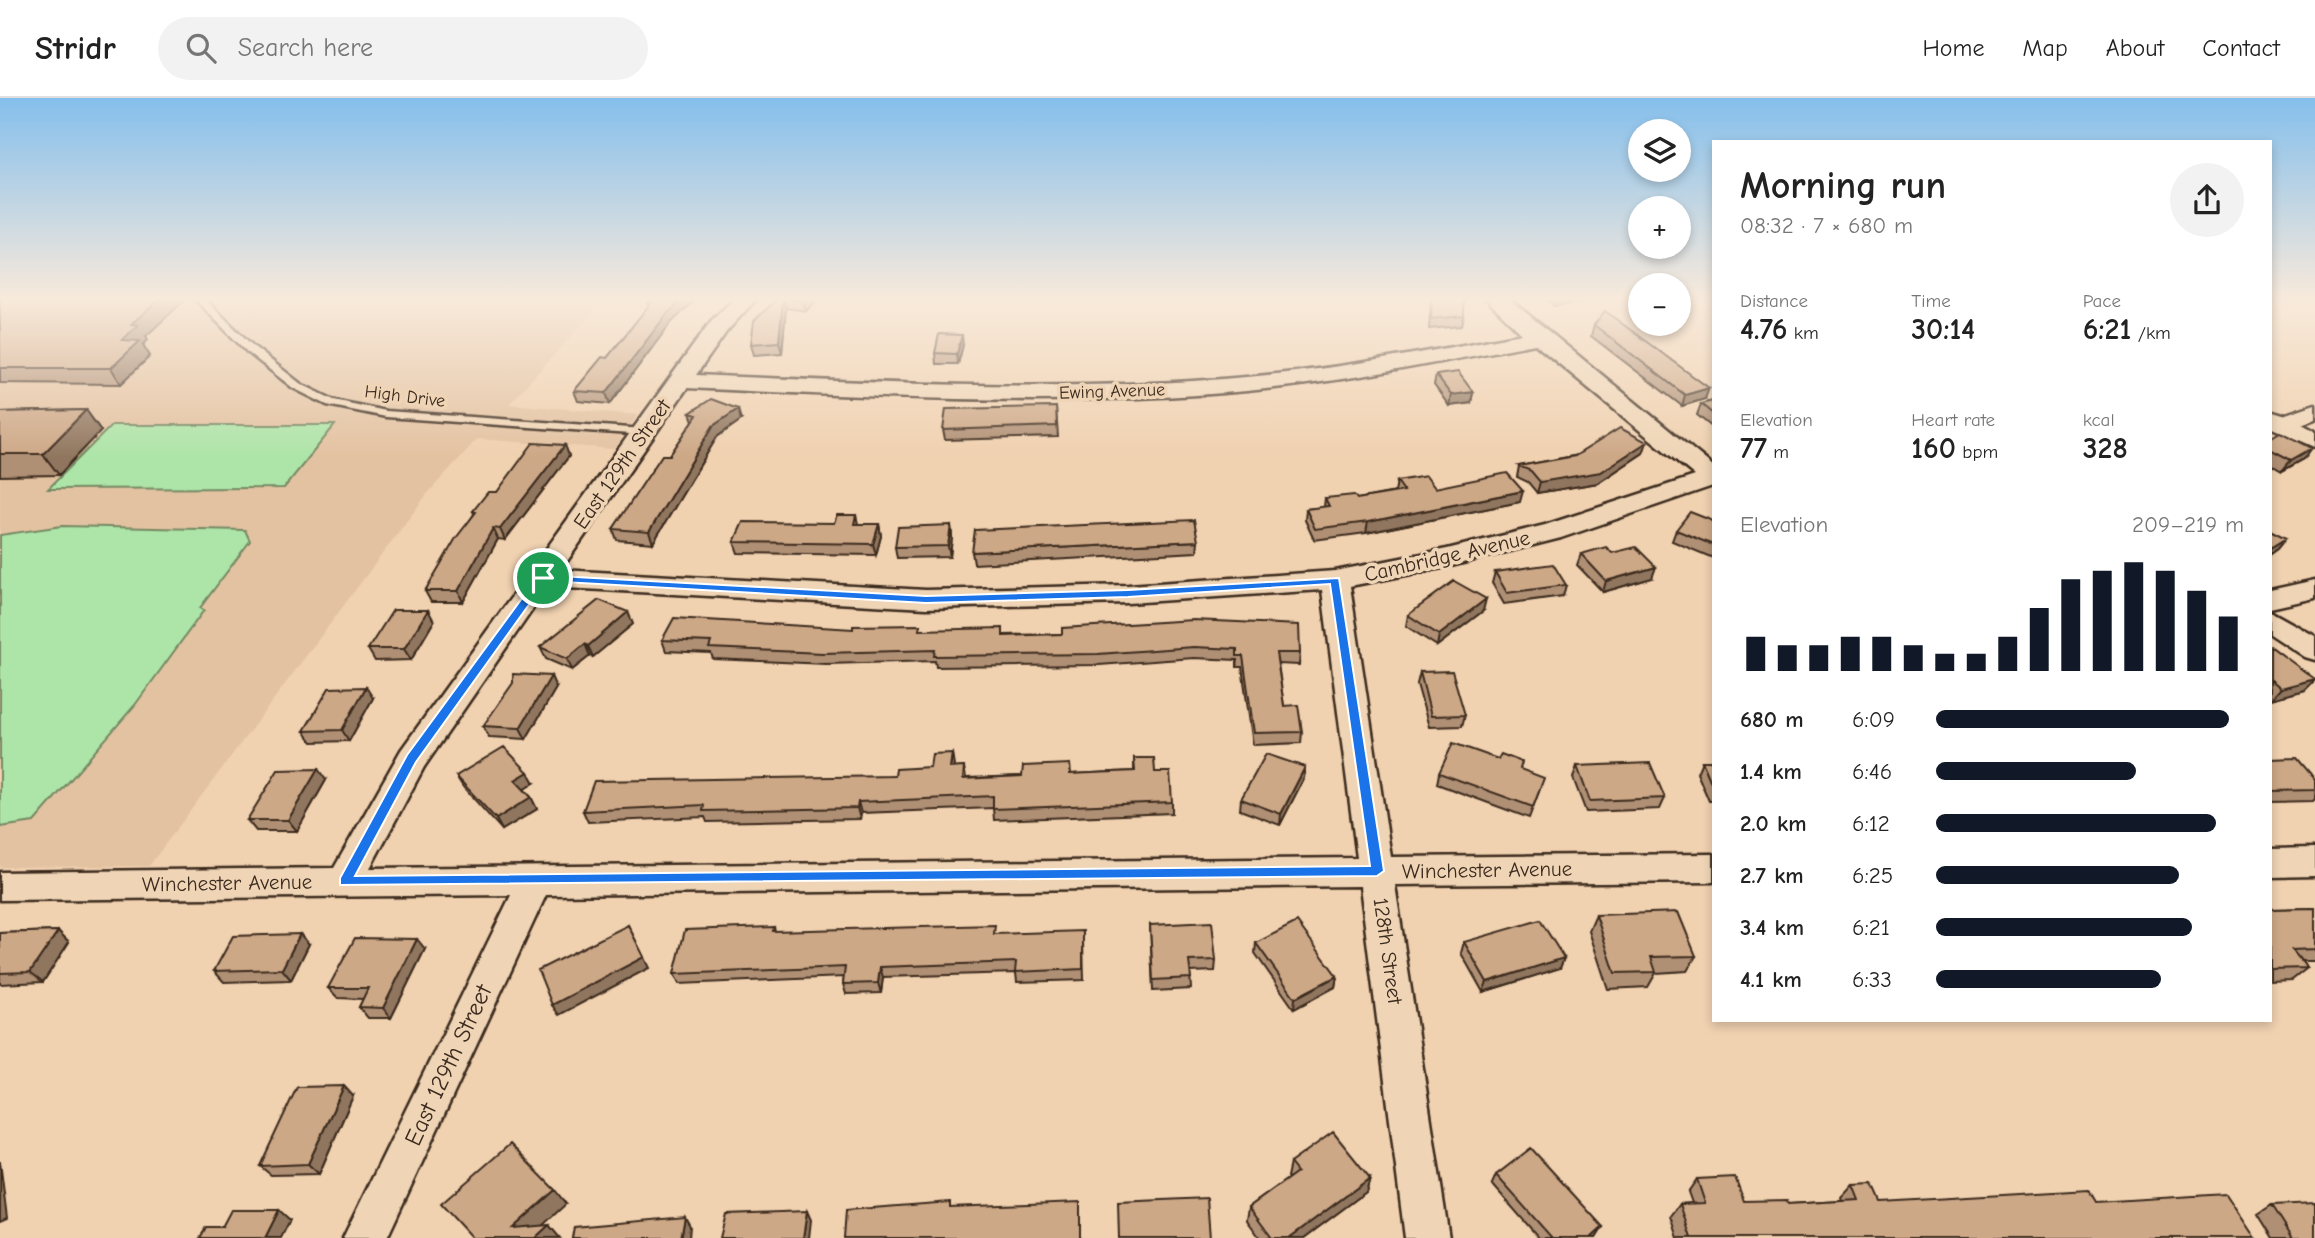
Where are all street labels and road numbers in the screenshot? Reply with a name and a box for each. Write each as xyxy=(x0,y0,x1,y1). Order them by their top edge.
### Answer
street label: Ewing Avenue xyxy=(1059,379,1165,404)
street label: High Drive xyxy=(363,381,446,412)
street label: East 129th Street xyxy=(568,394,676,533)
street label: Cambridge Avenue xyxy=(1362,525,1532,587)
street label: Winchester Avenue xyxy=(1402,857,1572,883)
street label: Winchester Avenue xyxy=(142,870,312,896)
street label: 128th Street xyxy=(1369,896,1407,1007)
street label: East 129th Street xyxy=(398,979,498,1150)

